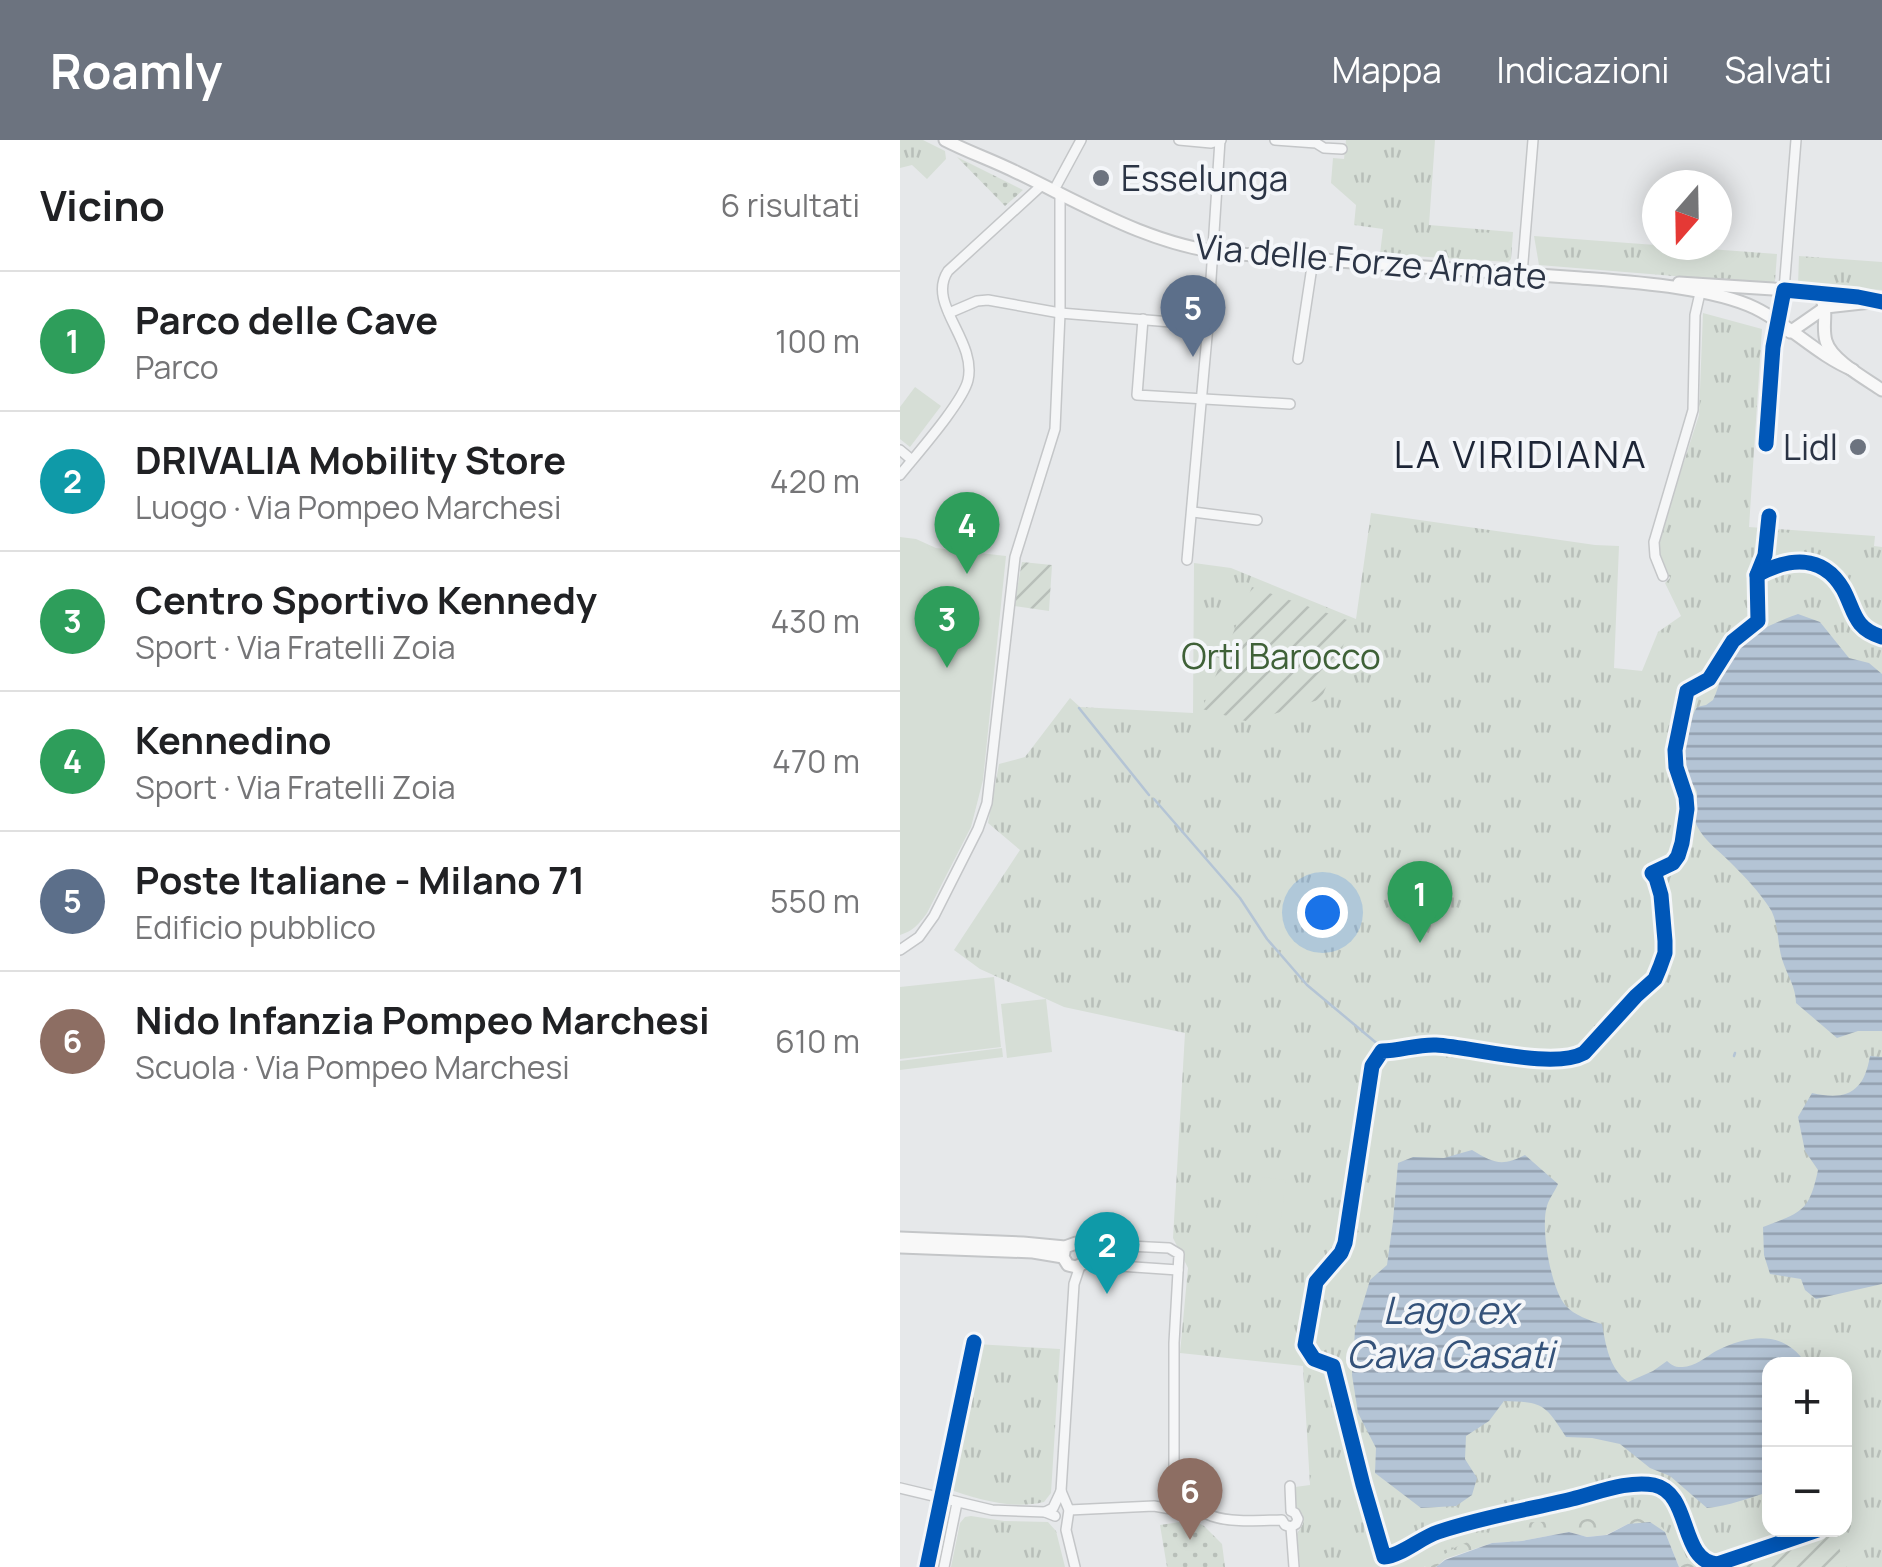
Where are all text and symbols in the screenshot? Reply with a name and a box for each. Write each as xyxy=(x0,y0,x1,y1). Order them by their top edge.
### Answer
text: Roamly xyxy=(50,38,222,103)
text: Mappa xyxy=(1332,46,1442,94)
text: Indicazioni xyxy=(1497,46,1669,94)
text: Salvati xyxy=(1724,46,1832,94)
place label: Esselunga xyxy=(1121,154,1288,202)
marker: Esselunga xyxy=(1090,167,1112,189)
north arrow xyxy=(1642,170,1732,260)
text: Vicino xyxy=(40,176,165,234)
text: 6 risultati xyxy=(721,183,860,227)
street label: Via delle Forze Armate xyxy=(1193,222,1549,300)
pin: 5 xyxy=(1160,274,1226,357)
text: Parco delle Cave xyxy=(135,293,438,345)
text: 1 xyxy=(65,319,80,363)
text: 100 m xyxy=(775,319,860,363)
text: Parco xyxy=(135,345,219,389)
place label: Lidl xyxy=(1783,423,1838,471)
district label: LA VIRIDIANA xyxy=(1394,427,1648,479)
text: DRIVALIA Mobility Store xyxy=(135,433,566,485)
marker: Lidl xyxy=(1847,436,1869,458)
text: 2 xyxy=(63,459,82,503)
text: 420 m xyxy=(770,459,860,503)
text: Luogo · Via Pompeo Marchesi xyxy=(135,485,561,529)
pin: 4 xyxy=(934,492,1000,574)
text: Centro Sportivo Kennedy xyxy=(135,573,597,625)
pin: 3 xyxy=(915,586,980,668)
text: 3 xyxy=(63,599,82,643)
text: 430 m xyxy=(770,599,860,643)
text: Sport · Via Fratelli Zoia xyxy=(135,625,456,669)
park label: Orti Barocco xyxy=(1181,632,1381,680)
text: Kennedino xyxy=(135,713,332,765)
text: 4 xyxy=(63,739,82,783)
text: 470 m xyxy=(772,739,860,783)
text: Sport · Via Fratelli Zoia xyxy=(135,765,456,809)
text: Poste Italiane - Milano 71 xyxy=(135,853,585,905)
pin: 1 xyxy=(1388,860,1452,943)
text: 5 xyxy=(63,879,82,923)
text: 550 m xyxy=(770,879,860,923)
your location xyxy=(1297,887,1348,938)
text: Edificio pubblico xyxy=(135,905,376,949)
text: Nido Infanzia Pompeo Marchesi xyxy=(135,993,710,1045)
text: 6 xyxy=(63,1019,82,1063)
text: 610 m xyxy=(775,1019,860,1063)
text: Scuola · Via Pompeo Marchesi xyxy=(135,1045,570,1089)
pin: 2 xyxy=(1074,1212,1140,1294)
water label: Lago ex Cava Casati xyxy=(1346,1283,1558,1379)
map controls xyxy=(1762,1357,1852,1537)
button: + xyxy=(1762,1357,1852,1447)
button: − xyxy=(1762,1447,1852,1537)
pin: 6 xyxy=(1158,1458,1222,1540)

